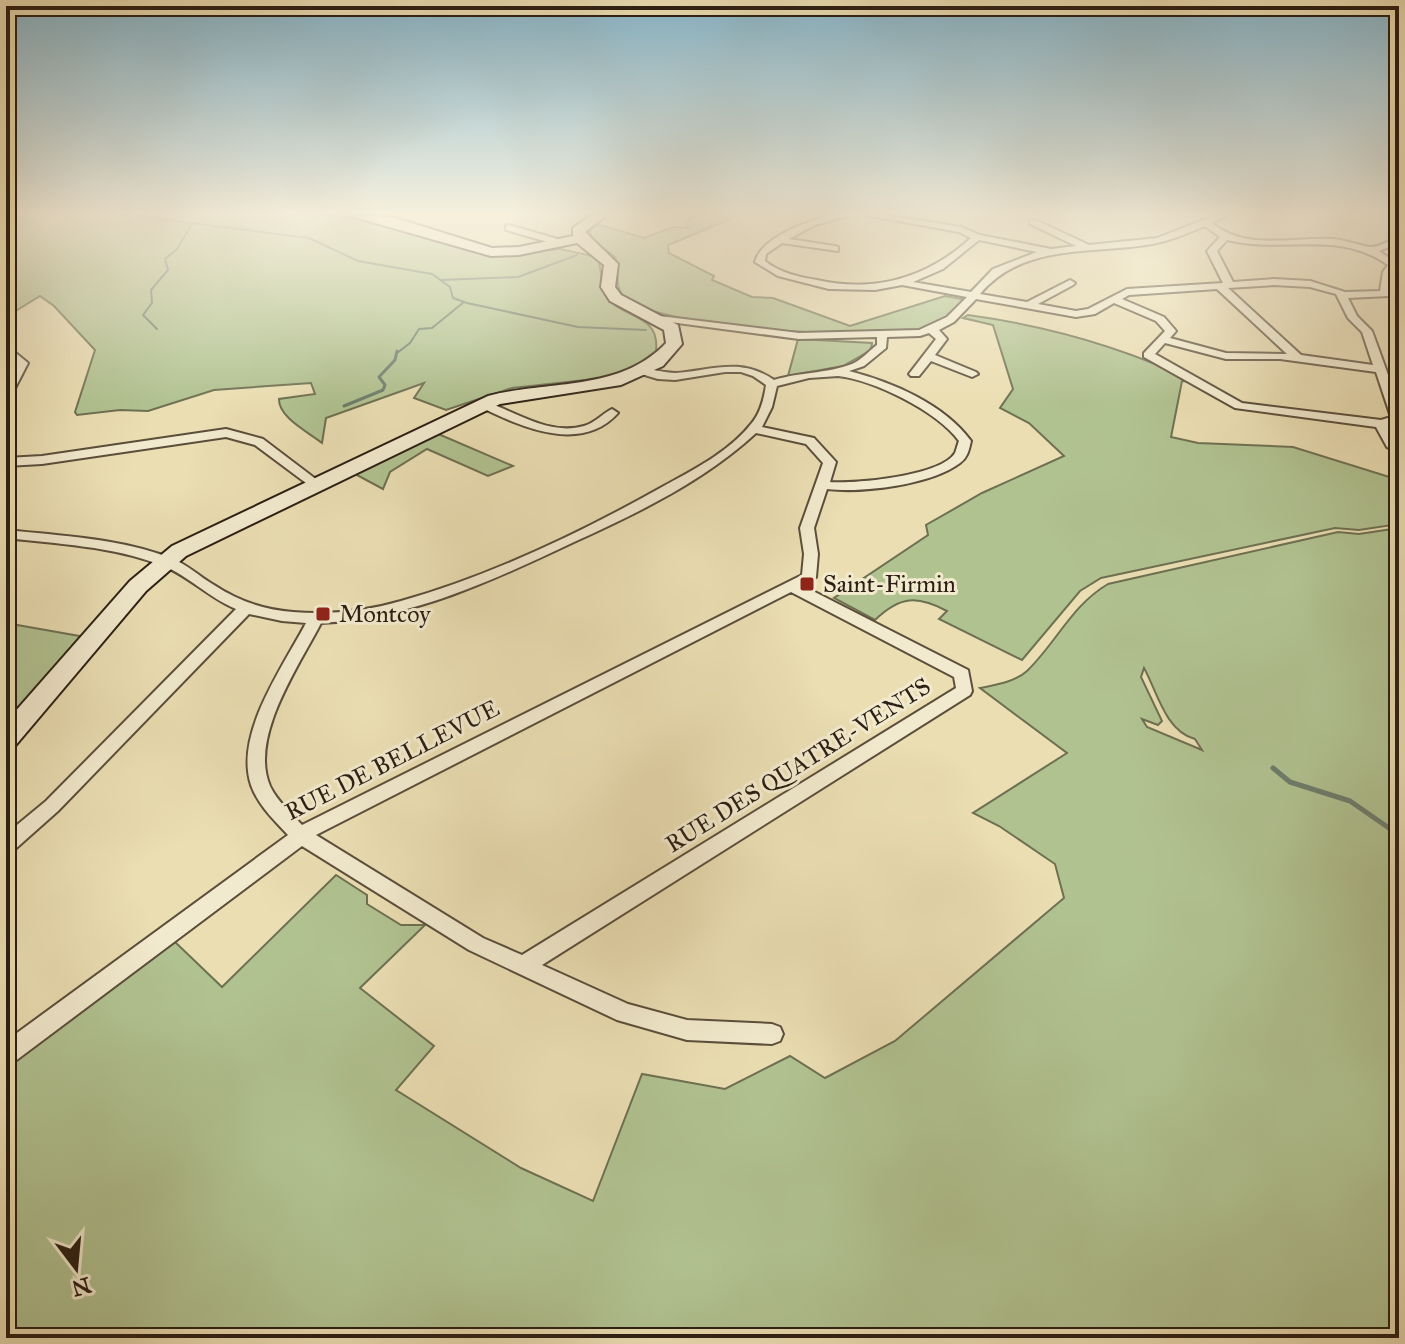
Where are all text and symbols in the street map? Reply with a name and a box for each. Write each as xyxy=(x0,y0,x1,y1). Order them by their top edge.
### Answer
place label: Saint-Firmin xyxy=(823,569,956,599)
marker: Saint-Firmin xyxy=(798,575,816,593)
place label: Montcoy xyxy=(339,599,431,629)
marker: Montcoy xyxy=(314,605,332,623)
street label: RUE DES QUATRE-VENTS xyxy=(660,671,936,859)
street label: RUE DE BELLEVUE xyxy=(280,693,504,827)
north arrow xyxy=(36,1228,116,1308)
text: N xyxy=(68,1271,94,1302)

